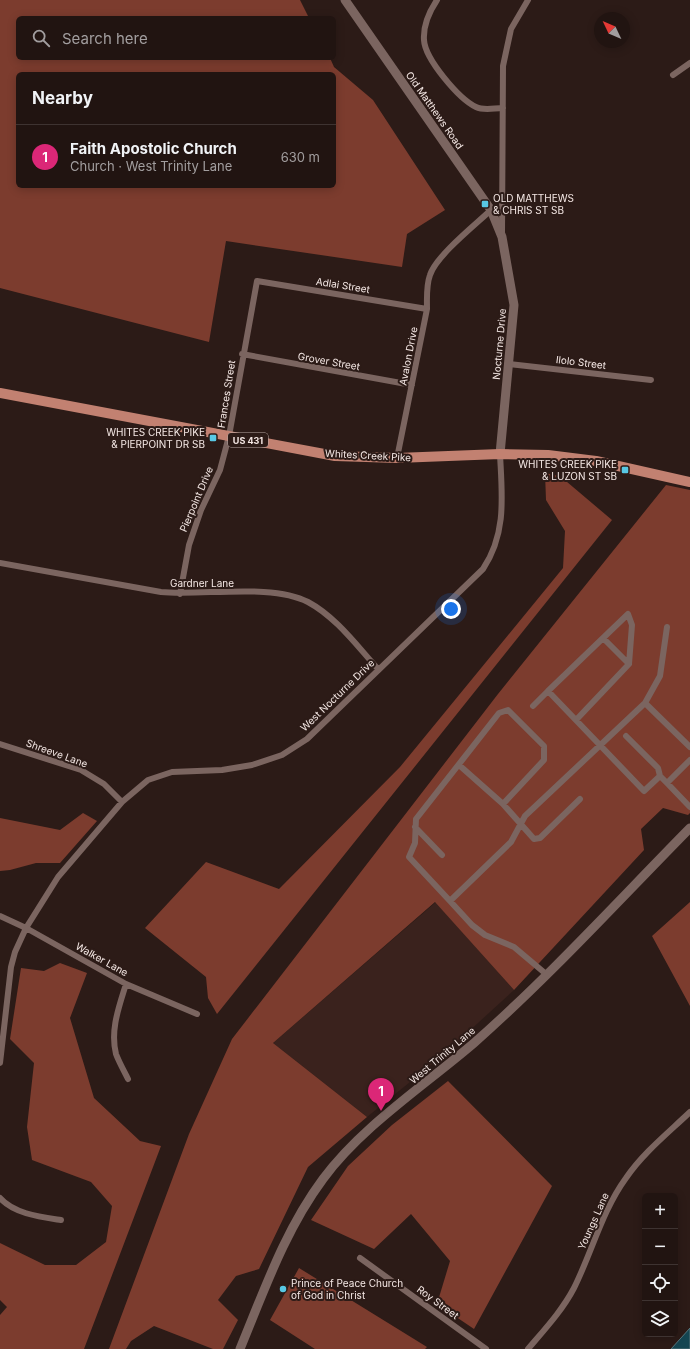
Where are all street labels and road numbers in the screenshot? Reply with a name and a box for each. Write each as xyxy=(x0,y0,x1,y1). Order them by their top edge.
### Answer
street label: Old Matthews Road xyxy=(404,69,466,151)
street label: Adlai Street xyxy=(315,275,372,295)
street label: Nocturne Drive xyxy=(490,308,508,380)
street label: Avalon Drive xyxy=(396,326,420,386)
street label: Grover Street xyxy=(297,350,362,372)
street label: Ilolo Street xyxy=(555,353,608,371)
street label: Frances Street xyxy=(215,358,237,429)
road number: US 431 xyxy=(228,433,268,447)
street label: Whites Creek Pike xyxy=(325,447,411,463)
street label: Pierpoint Drive xyxy=(177,464,215,534)
street label: Gardner Lane xyxy=(170,577,234,589)
street label: West Nocturne Drive xyxy=(297,656,377,733)
street label: Shreeve Lane xyxy=(25,736,90,770)
street label: Walker Lane xyxy=(74,940,130,978)
street label: West Trinity Lane xyxy=(407,1024,477,1086)
street label: Youngs Lane xyxy=(575,1191,611,1251)
street label: Roy Street xyxy=(415,1283,462,1322)

